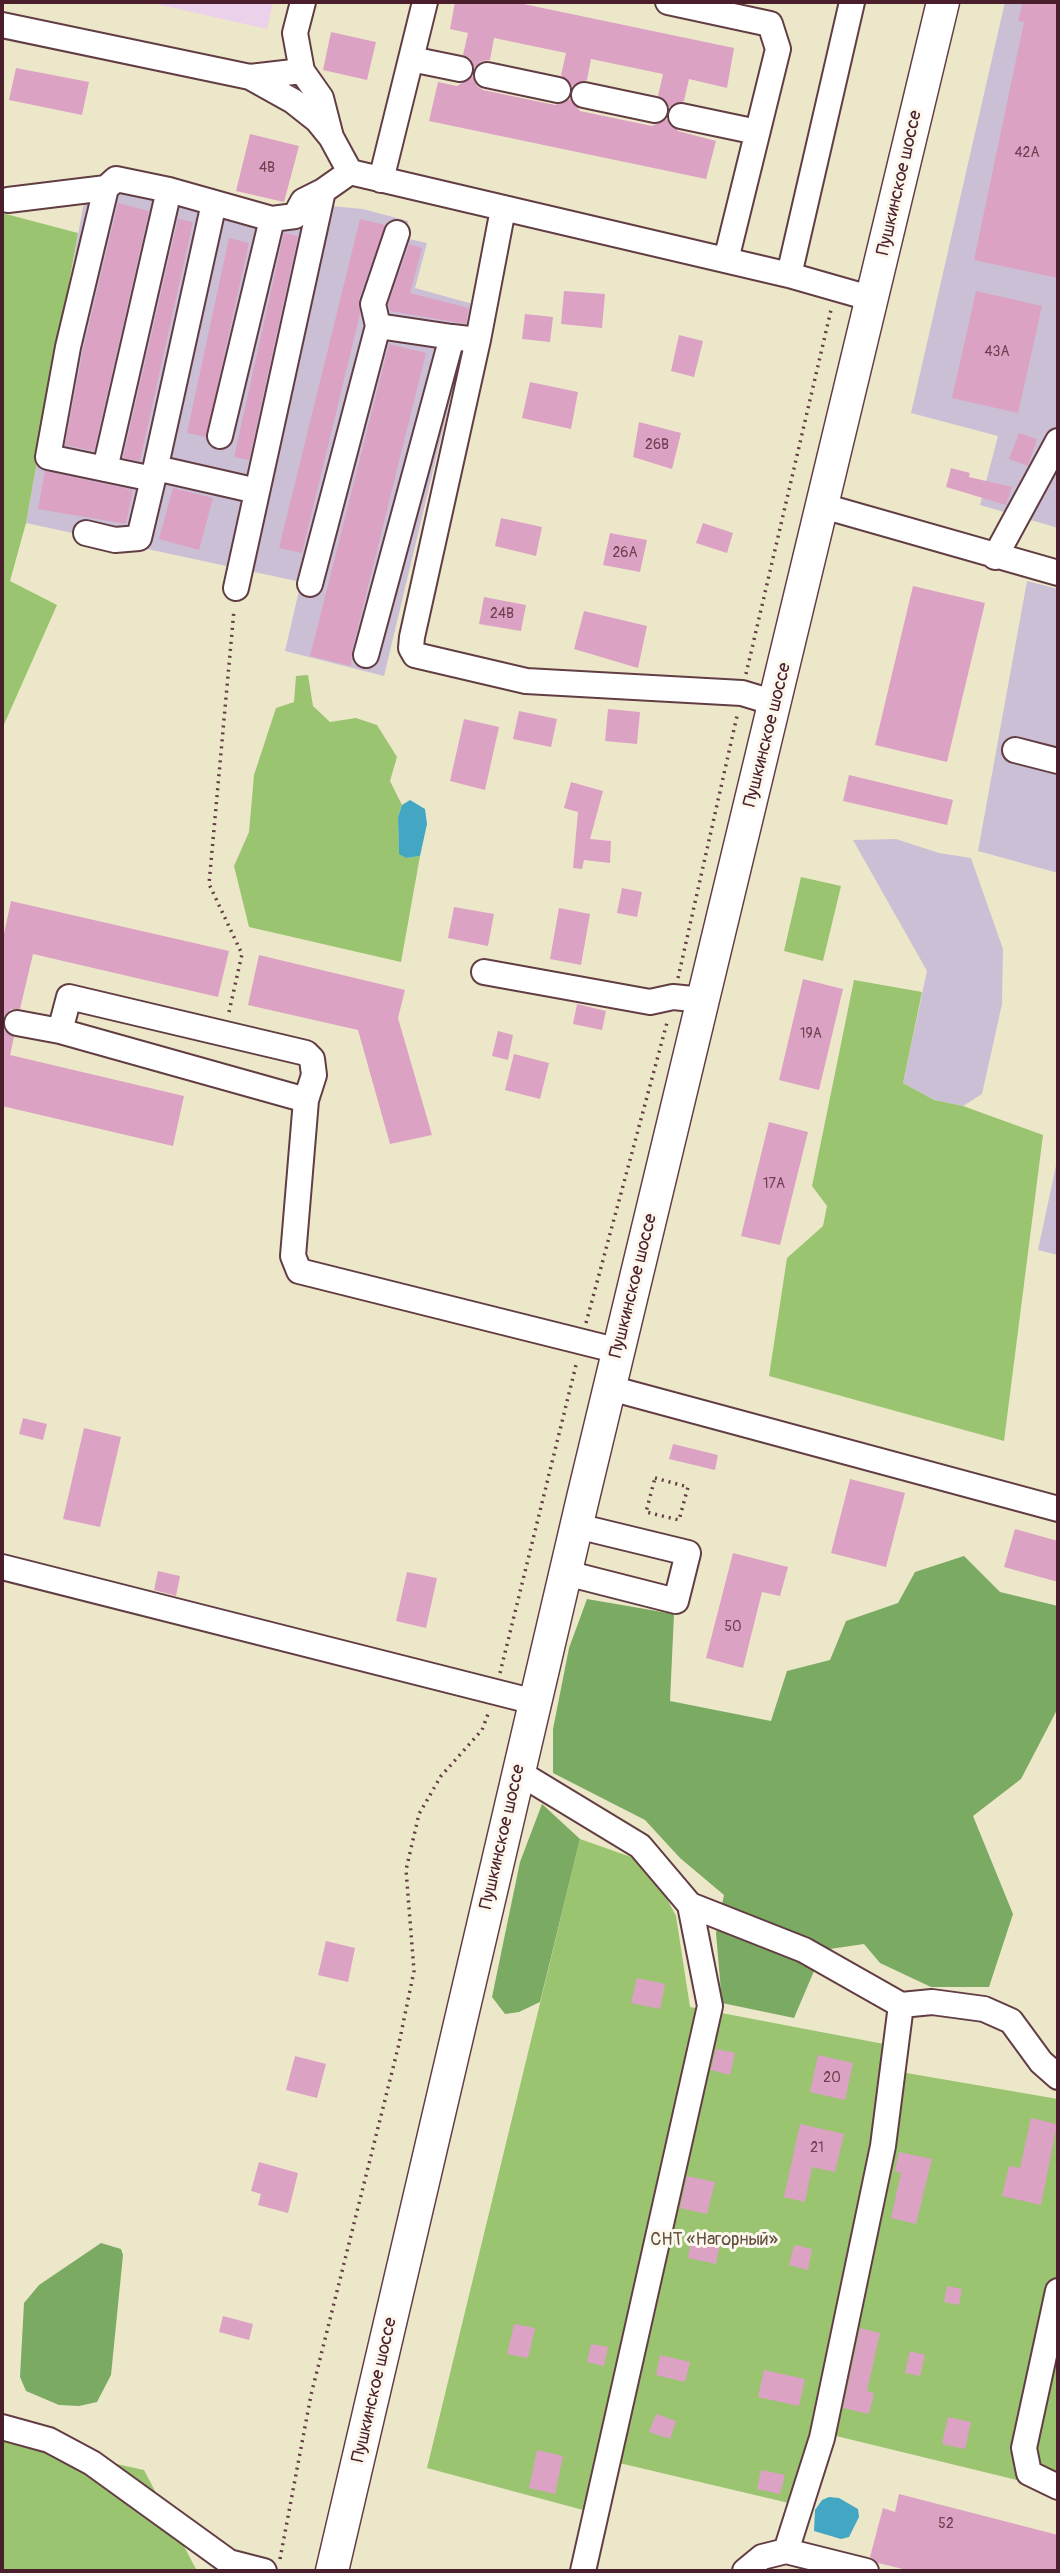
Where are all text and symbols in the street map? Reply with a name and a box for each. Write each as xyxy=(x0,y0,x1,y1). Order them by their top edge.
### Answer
street label: Пушкинское шоссе xyxy=(873,108,927,258)
house number: 42А xyxy=(1014,145,1040,161)
house number: 4В xyxy=(259,160,275,176)
house number: 43А xyxy=(984,344,1010,360)
house number: 26В xyxy=(645,437,669,453)
house number: 26А xyxy=(612,545,638,561)
house number: 24В xyxy=(490,606,514,622)
street label: Пушкинское шоссе xyxy=(740,661,796,809)
house number: 19А xyxy=(800,1026,822,1042)
house number: 17А xyxy=(763,1176,785,1192)
street label: Пушкинское шоссе xyxy=(606,1212,662,1360)
house number: 50 xyxy=(724,1619,742,1635)
street label: Пушкинское шоссе xyxy=(476,1762,530,1912)
house number: 20 xyxy=(823,2070,841,2086)
house number: 21 xyxy=(810,2140,824,2156)
park label: СНТ «Нагорный» xyxy=(650,2229,778,2251)
street label: Пушкинское шоссе xyxy=(348,2315,402,2465)
house number: 52 xyxy=(938,2516,954,2532)

